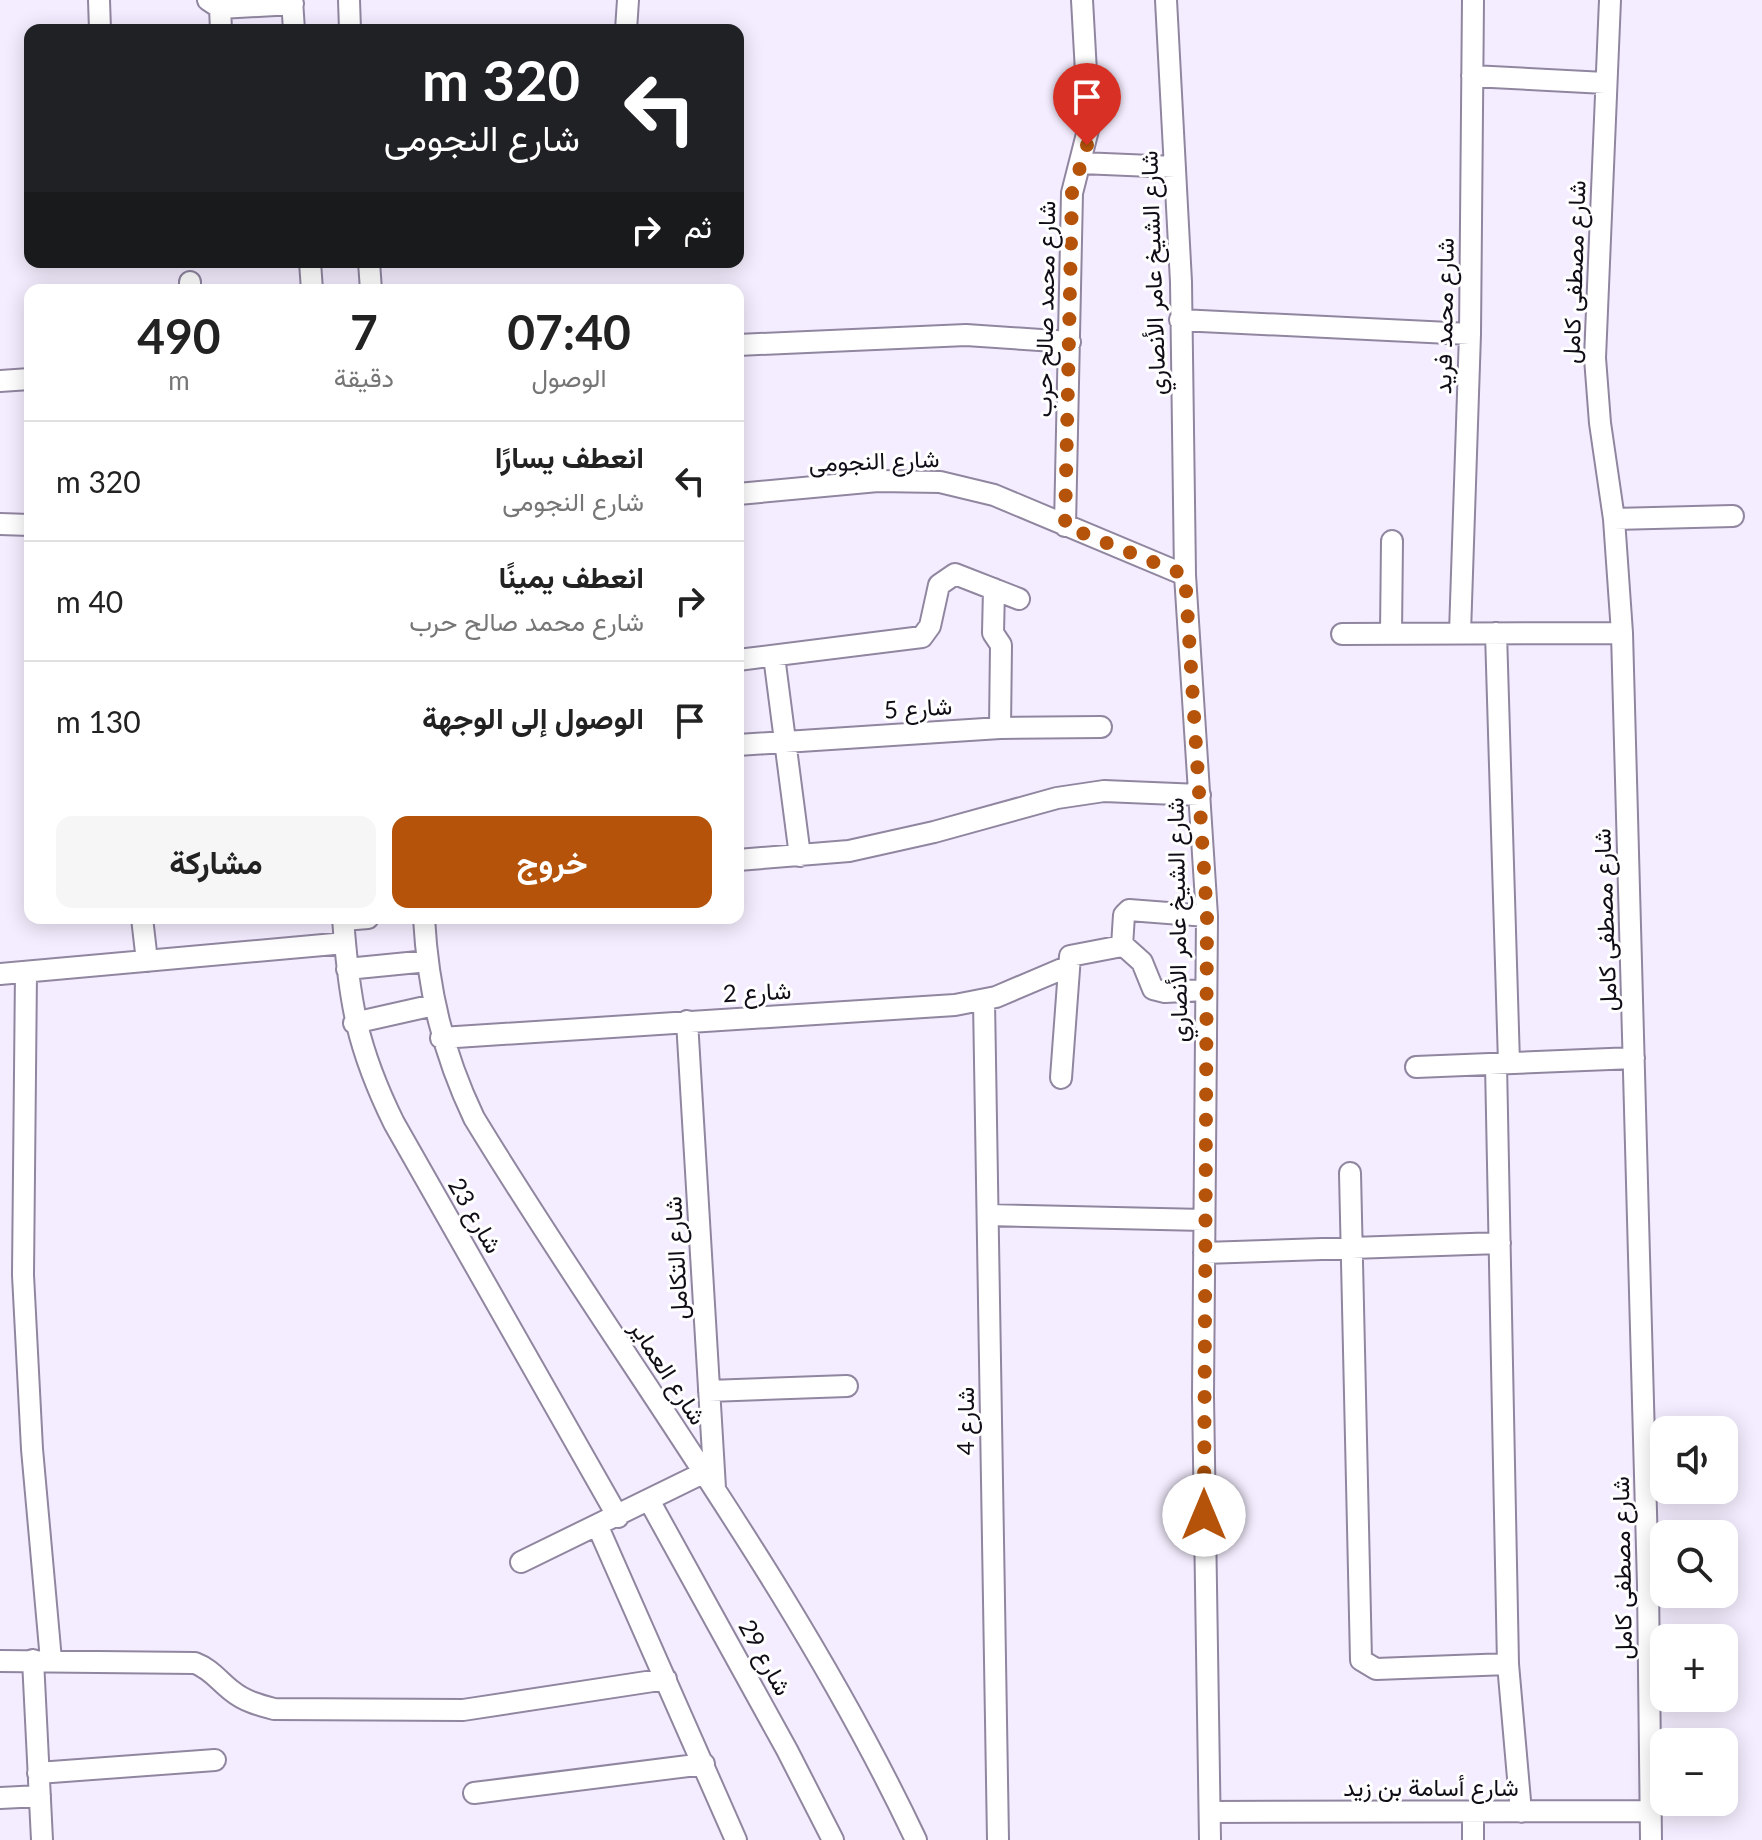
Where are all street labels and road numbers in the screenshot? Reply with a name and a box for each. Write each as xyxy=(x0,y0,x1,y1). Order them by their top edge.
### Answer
street label: شارع الشيخ عامر الأنصاري xyxy=(1133,150,1177,396)
street label: شارع مصطفى كامل xyxy=(1555,180,1594,364)
street label: شارع محمد صالح حرب xyxy=(1028,200,1064,418)
street label: شارع محمد فريد xyxy=(1427,237,1462,395)
street label: شارع النجومى xyxy=(808,443,940,480)
street label: شارع 5 xyxy=(883,690,953,727)
street label: شارع الشيخ عامر الأنصاري xyxy=(1159,797,1199,1043)
street label: شارع مصطفى كامل xyxy=(1586,828,1625,1012)
street label: شارع 2 xyxy=(722,975,792,1010)
street label: شارع 23 xyxy=(440,1172,509,1259)
street label: شارع التكامل xyxy=(657,1195,696,1320)
street label: شارع العماير xyxy=(622,1314,713,1431)
street label: شارع 4 xyxy=(950,1387,982,1455)
street label: شارع مصطفى كامل xyxy=(1605,1476,1640,1660)
street label: شارع 29 xyxy=(731,1614,799,1701)
street label: شارع أسامة بن زيد xyxy=(1343,1772,1519,1804)

